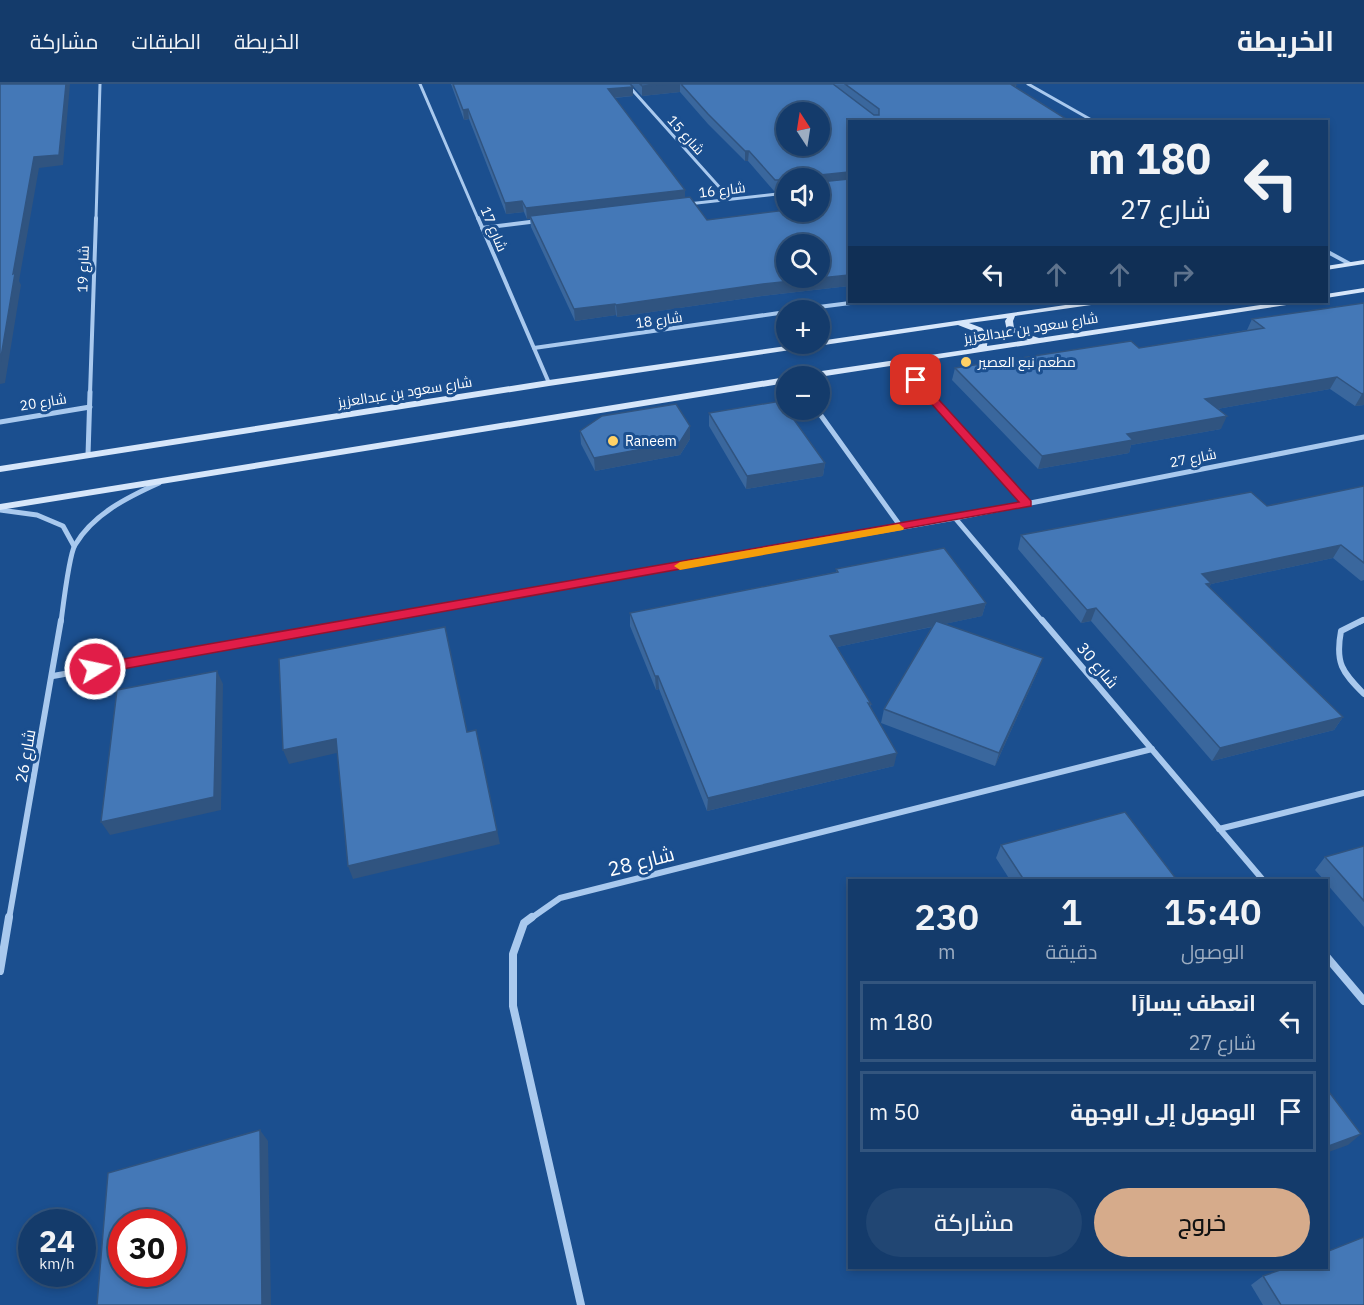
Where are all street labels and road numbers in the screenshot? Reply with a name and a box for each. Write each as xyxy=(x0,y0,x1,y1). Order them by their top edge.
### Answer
street label: شارع 15 xyxy=(664,111,708,159)
street label: شارع 16 xyxy=(697,178,747,202)
street label: شارع 17 xyxy=(476,204,512,254)
street label: شارع 19 xyxy=(73,245,93,293)
street label: شارع 18 xyxy=(634,308,684,332)
street label: شارع سعود بن عبدالعزيز xyxy=(962,309,1099,348)
street label: شارع سعود بن عبدالعزيز xyxy=(336,373,473,412)
street label: شارع 20 xyxy=(18,389,68,415)
street label: شارع 27 xyxy=(1168,445,1218,471)
street label: شارع 30 xyxy=(1071,638,1123,693)
street label: شارع 26 xyxy=(10,728,42,785)
street label: شارع 28 xyxy=(605,840,677,883)

